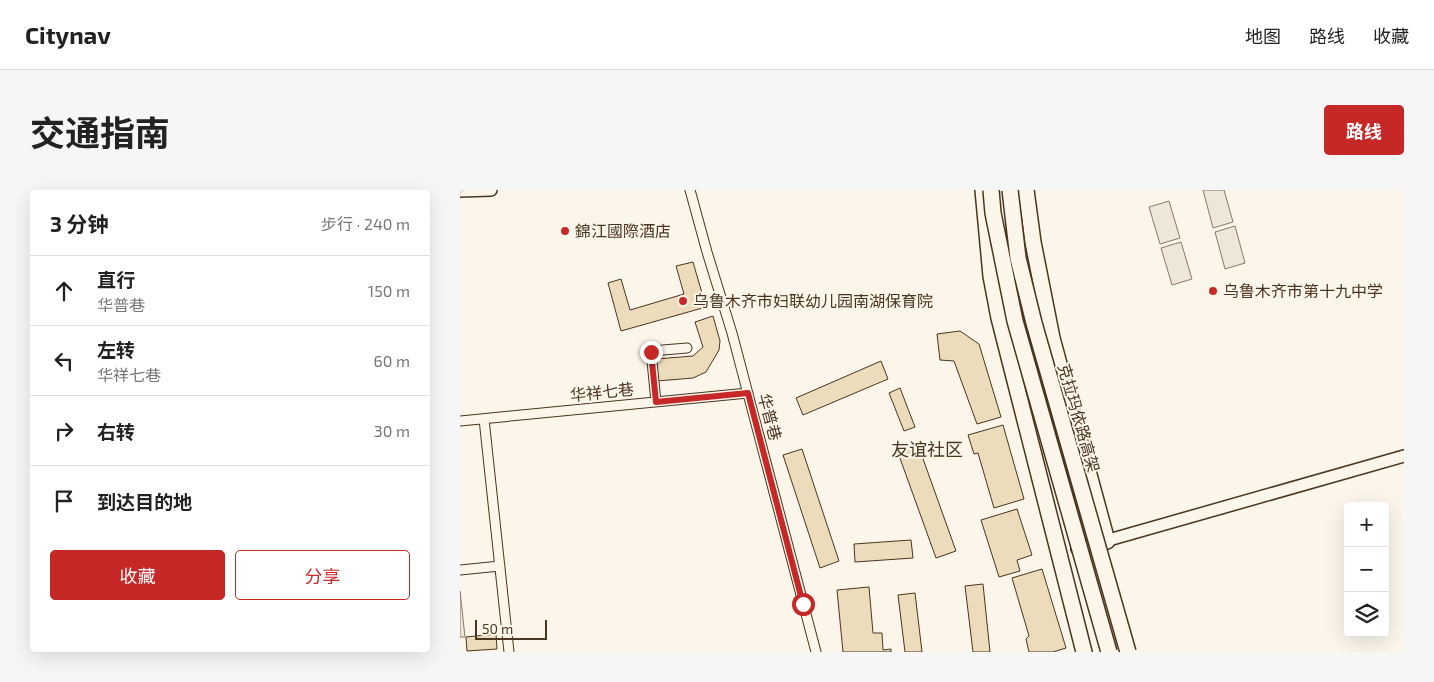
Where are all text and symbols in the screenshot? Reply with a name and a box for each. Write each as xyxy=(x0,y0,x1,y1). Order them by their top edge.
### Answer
text: Citynav xyxy=(25,20,111,49)
text: 地图 xyxy=(1245,25,1281,47)
text: 路线 xyxy=(1309,25,1345,47)
text: 收藏 xyxy=(1373,25,1409,47)
button: 路线 xyxy=(1324,105,1404,155)
text: 交通指南 xyxy=(30,111,170,153)
text: 3 分钟 xyxy=(50,211,108,236)
text: 步行 · 240 m xyxy=(321,214,410,233)
place label: 錦江國際酒店 xyxy=(575,221,671,240)
marker: 錦江國際酒店 xyxy=(559,225,571,237)
text: 直行 xyxy=(97,268,135,291)
icon: ahead xyxy=(50,277,78,305)
text: 150 m xyxy=(368,281,410,300)
place label: 乌鲁木齐市第十九中学 xyxy=(1223,281,1383,300)
marker: 乌鲁木齐市第十九中学 xyxy=(1207,285,1219,297)
place label: 乌鲁木齐市妇联幼儿园南湖保育院 xyxy=(693,291,933,310)
text: 华普巷 xyxy=(97,295,145,314)
marker: 乌鲁木齐市妇联幼儿园南湖保育院 xyxy=(677,295,689,307)
text: 左转 xyxy=(97,338,135,361)
route end xyxy=(640,341,663,364)
icon: left xyxy=(50,347,78,375)
text: 60 m xyxy=(374,351,410,370)
street label: 克拉玛依路高架 xyxy=(1055,361,1104,474)
text: 华祥七巷 xyxy=(97,365,161,384)
street label: 华祥七巷 xyxy=(569,379,635,404)
street label: 华普巷 xyxy=(755,391,786,443)
icon: right xyxy=(50,417,78,445)
text: 右转 xyxy=(97,420,135,443)
text: 30 m xyxy=(374,421,410,440)
district label: 友谊社区 xyxy=(891,438,963,460)
icon: arrive xyxy=(50,487,78,515)
text: 到达目的地 xyxy=(97,490,192,513)
map controls xyxy=(1344,502,1389,637)
button: + xyxy=(1344,502,1389,547)
button: − xyxy=(1344,547,1389,592)
button: 收藏 xyxy=(50,550,225,600)
button: 分享 xyxy=(235,550,410,600)
button: layers xyxy=(1344,592,1389,637)
route start xyxy=(792,593,815,616)
scale bar xyxy=(475,617,548,640)
text: 50 m xyxy=(482,620,513,637)

